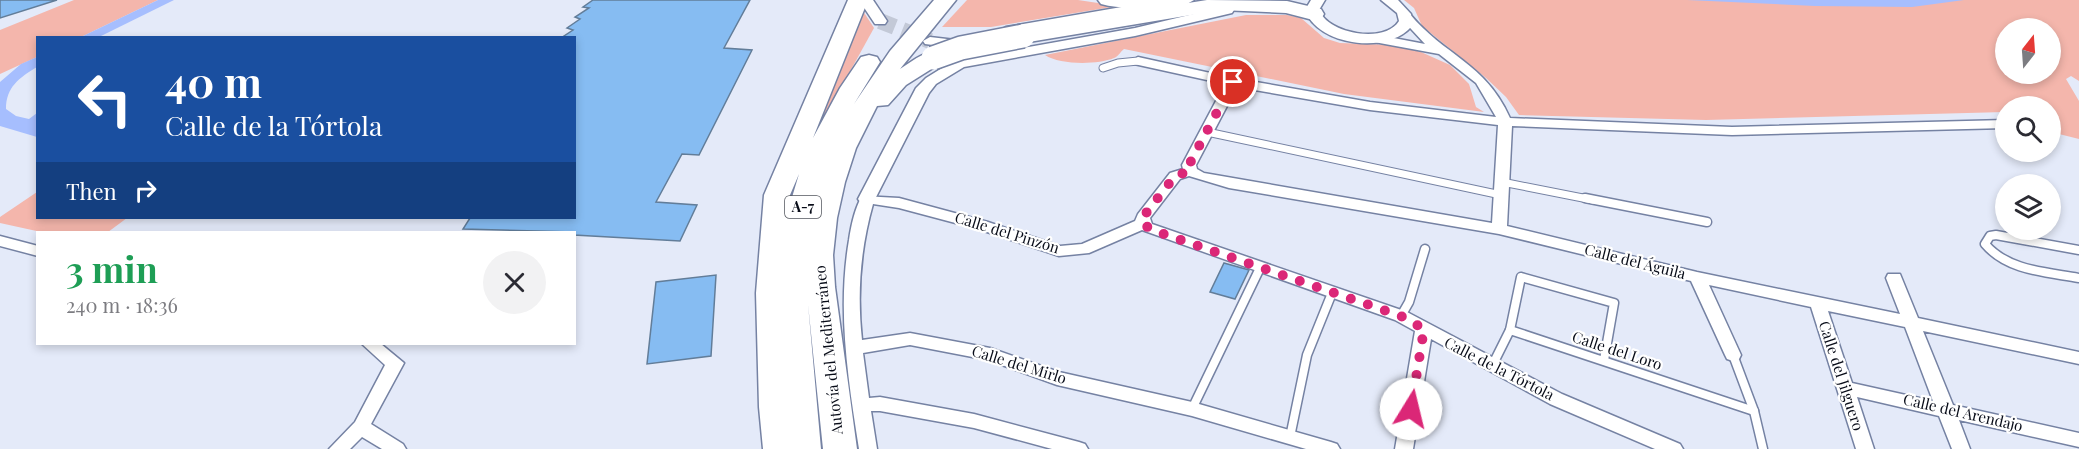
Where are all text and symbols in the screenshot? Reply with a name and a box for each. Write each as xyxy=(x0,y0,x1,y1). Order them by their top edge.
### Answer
north arrow xyxy=(1995,18,2061,84)
map controls xyxy=(1995,18,2061,240)
text: 40 m xyxy=(165,53,262,109)
pin xyxy=(1207,56,1258,107)
icon: left xyxy=(66,60,144,138)
icon: arrive xyxy=(1216,65,1249,98)
button: search xyxy=(1995,96,2061,162)
text: Calle de la Tórtola xyxy=(165,107,382,143)
icon: right xyxy=(129,174,162,207)
button: layers xyxy=(1995,174,2061,240)
text: Then xyxy=(66,176,117,206)
road number: A-7 xyxy=(785,196,821,218)
street label: Calle del Pinzón xyxy=(953,207,1062,257)
street label: Calle del Águila xyxy=(1583,239,1688,283)
text: 3 min xyxy=(66,244,158,292)
button: close xyxy=(483,251,546,314)
street label: Autovía del Mediterráneo xyxy=(809,264,847,437)
text: 240 m · 18:36 xyxy=(66,291,178,318)
street label: Calle del Jilguero xyxy=(1815,318,1869,433)
street label: Calle del Loro xyxy=(1570,326,1665,374)
street label: Calle de la Tórtola xyxy=(1441,332,1558,405)
street label: Calle del Mirlo xyxy=(969,340,1069,388)
position arrow xyxy=(1379,377,1443,441)
street label: Calle del Arendajo xyxy=(1901,389,2025,436)

